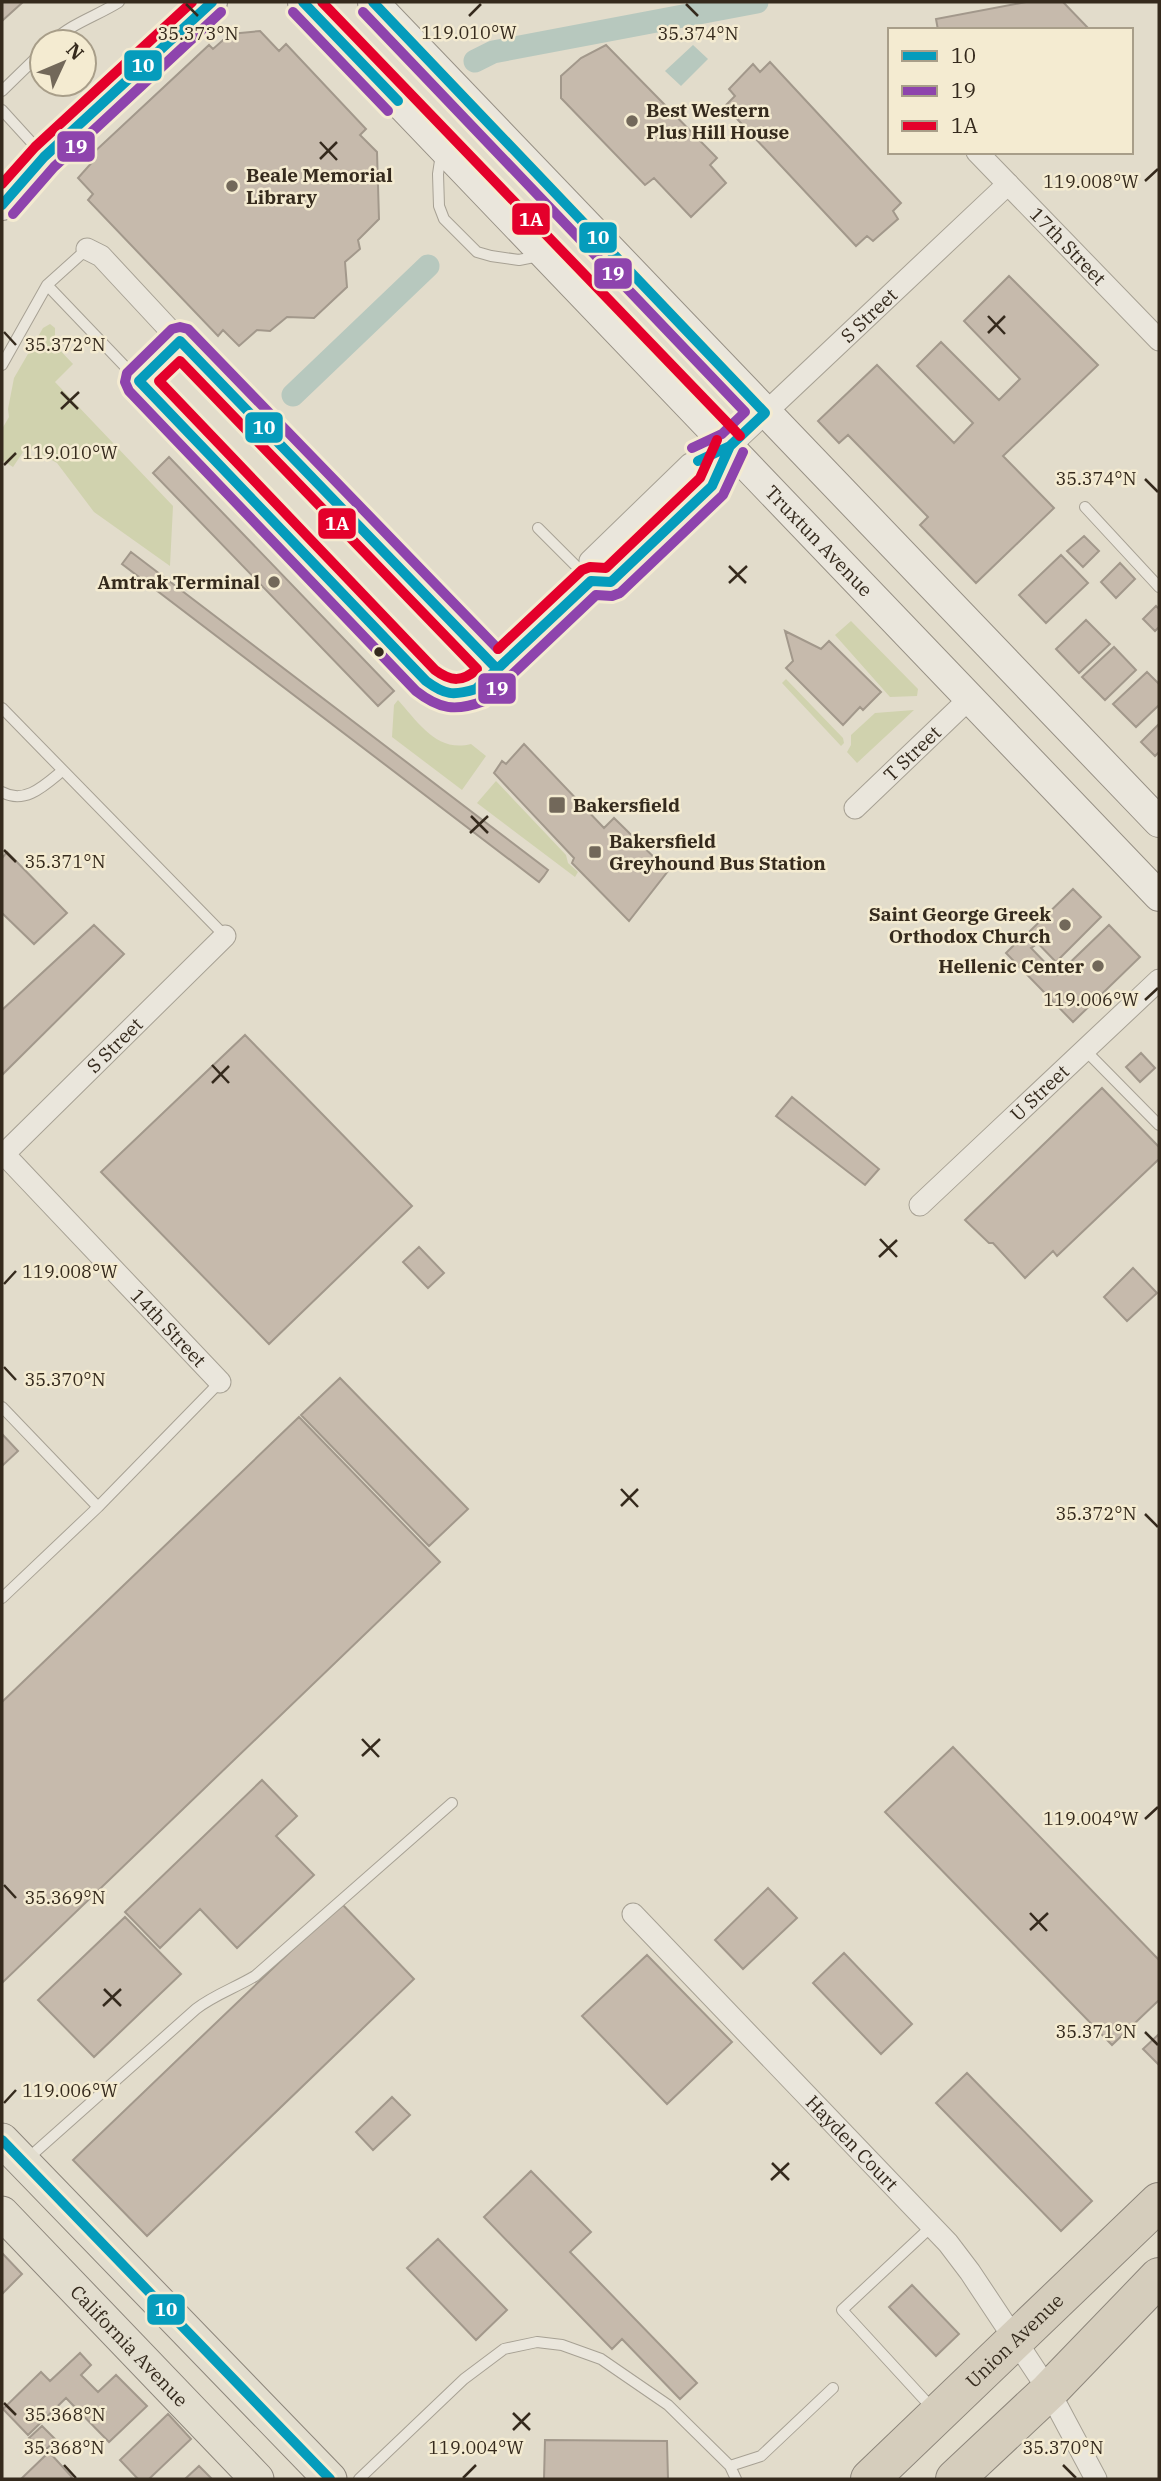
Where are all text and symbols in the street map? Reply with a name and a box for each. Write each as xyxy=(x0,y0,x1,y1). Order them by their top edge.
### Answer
text: 119.010°W xyxy=(421,21,517,44)
text: 35.373°N xyxy=(157,22,239,45)
text: 35.374°N xyxy=(657,22,739,45)
north arrow xyxy=(28,28,98,98)
legend xyxy=(888,28,1133,154)
text: N xyxy=(61,37,89,65)
text: 10 xyxy=(951,41,976,69)
line badge: 10 xyxy=(123,49,163,82)
text: 10 xyxy=(132,53,154,77)
text: 19 xyxy=(951,76,976,104)
place label: Best Western Plus Hill House xyxy=(646,98,790,144)
text: 1A xyxy=(951,111,979,139)
marker: Best Western Plus Hill House xyxy=(624,113,640,129)
line badge: 19 xyxy=(56,130,96,163)
text: 19 xyxy=(65,134,87,158)
place label: Beale Memorial Library xyxy=(246,163,393,209)
text: 119.008°W xyxy=(1043,170,1139,193)
marker: Beale Memorial Library xyxy=(224,178,240,194)
line badge: 1A xyxy=(511,202,551,236)
street label: 17th Street xyxy=(1025,202,1111,290)
text: 1A xyxy=(519,207,544,231)
line badge: 10 xyxy=(578,221,618,254)
text: 10 xyxy=(587,225,609,249)
line badge: 19 xyxy=(593,257,633,290)
text: 19 xyxy=(602,261,624,285)
street label: S Street xyxy=(836,283,902,348)
text: 35.372°N xyxy=(24,333,106,356)
line badge: 10 xyxy=(244,411,284,444)
text: 10 xyxy=(253,415,275,439)
text: 119.010°W xyxy=(22,441,118,464)
text: 35.374°N xyxy=(1055,467,1137,490)
street label: Truxtun Avenue xyxy=(760,480,878,602)
line badge: 1A xyxy=(317,507,357,540)
text: 1A xyxy=(325,511,350,535)
place label: Amtrak Terminal xyxy=(98,570,260,594)
marker: Amtrak Terminal xyxy=(266,574,282,590)
unlabelled marker xyxy=(372,645,386,659)
line badge: 19 xyxy=(477,672,517,705)
text: 19 xyxy=(486,676,508,700)
street label: T Street xyxy=(878,720,946,786)
place label: Bakersfield xyxy=(573,793,680,817)
marker: Bakersfield xyxy=(547,795,567,815)
place label: Bakersfield Greyhound Bus Station xyxy=(609,829,826,875)
marker: Bakersfield Greyhound Bus Station xyxy=(587,844,603,860)
text: 35.371°N xyxy=(24,850,106,873)
place label: Saint George Greek Orthodox Church xyxy=(869,902,1051,948)
marker: Saint George Greek Orthodox Church xyxy=(1057,917,1073,933)
place label: Hellenic Center xyxy=(938,954,1085,978)
marker: Hellenic Center xyxy=(1090,958,1106,974)
text: 119.006°W xyxy=(1043,988,1139,1011)
street label: S Street xyxy=(81,1012,148,1078)
street label: U Street xyxy=(1005,1059,1074,1126)
text: 119.008°W xyxy=(22,1260,118,1283)
street label: 14th Street xyxy=(126,1283,212,1372)
text: 35.370°N xyxy=(24,1368,106,1391)
text: 35.372°N xyxy=(1055,1502,1137,1525)
text: 119.004°W xyxy=(1043,1807,1139,1830)
text: 35.369°N xyxy=(24,1886,106,1909)
text: 35.371°N xyxy=(1055,2020,1137,2043)
text: 119.006°W xyxy=(22,2079,118,2102)
street label: Hayden Court xyxy=(801,2090,904,2196)
street label: California Avenue xyxy=(65,2280,193,2412)
street label: Union Avenue xyxy=(961,2288,1068,2393)
line badge: 10 xyxy=(146,2293,186,2326)
text: 10 xyxy=(155,2297,177,2321)
text: 35.368°N xyxy=(24,2403,106,2426)
text: 35.368°N xyxy=(23,2436,105,2459)
text: 119.004°W xyxy=(428,2436,524,2459)
text: 35.370°N xyxy=(1022,2436,1104,2459)

